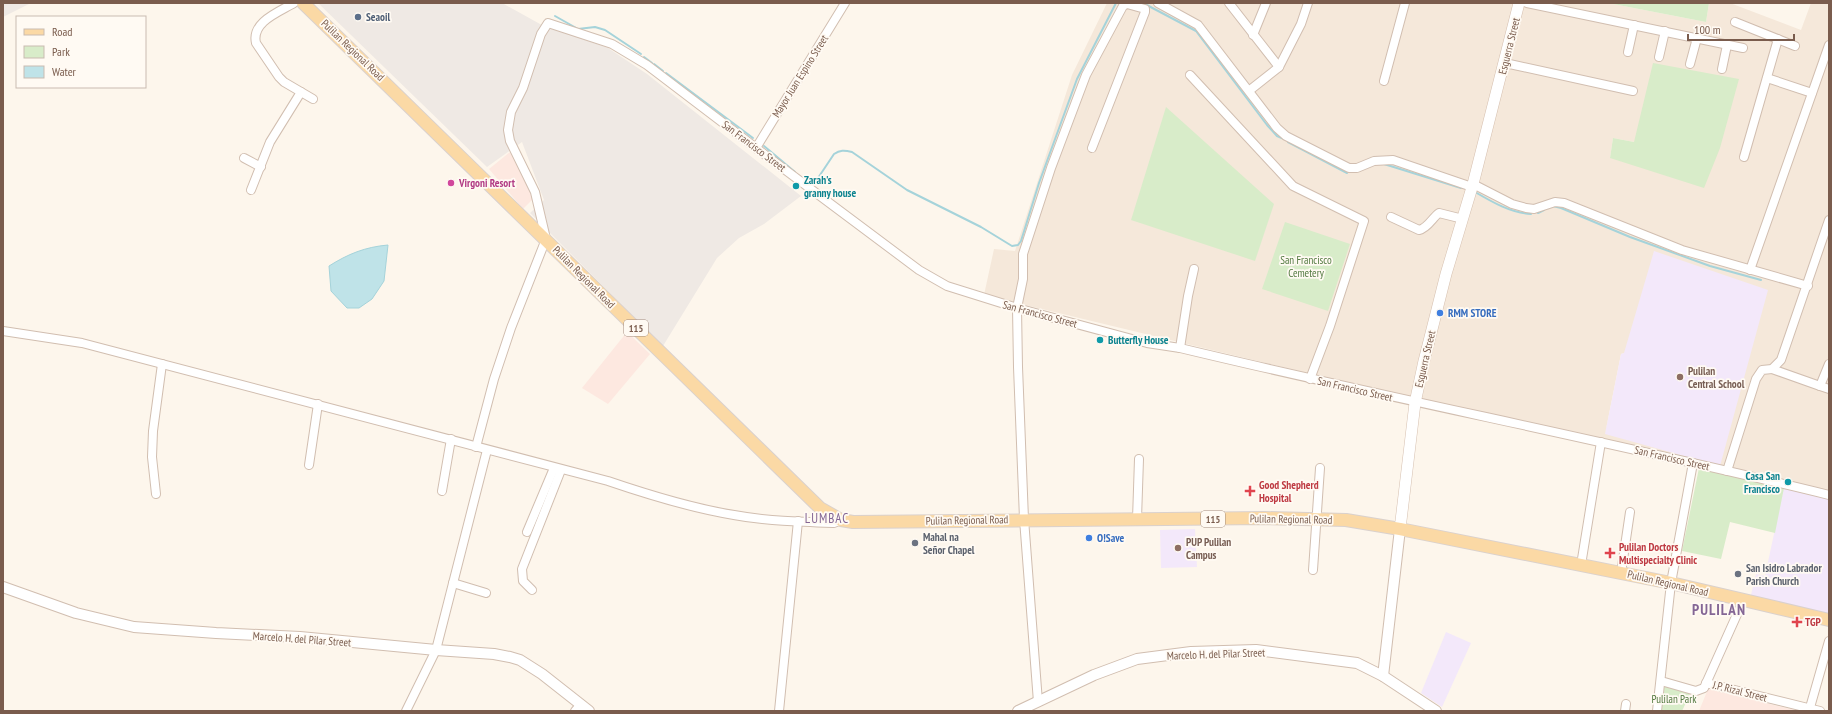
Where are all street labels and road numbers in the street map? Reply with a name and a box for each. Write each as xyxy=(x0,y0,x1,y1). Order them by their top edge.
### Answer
street label: Pulilan Regional Road xyxy=(318,16,388,84)
street label: Esguerra Street xyxy=(1495,16,1523,76)
street label: Mayor Juan Espino Street xyxy=(769,32,831,120)
street label: San Francisco Street xyxy=(719,117,789,175)
street label: Pulilan Regional Road xyxy=(550,243,618,311)
street label: San Francisco Street xyxy=(1001,297,1079,331)
road number: 115 xyxy=(624,320,648,336)
street label: Esguerra Street xyxy=(1412,329,1438,389)
street label: San Francisco Street xyxy=(1316,374,1394,404)
street label: San Francisco Street xyxy=(1633,443,1711,473)
road number: 115 xyxy=(1201,511,1225,527)
street label: Pulilan Regional Road xyxy=(1250,511,1333,527)
street label: Pulilan Regional Road xyxy=(926,512,1009,528)
street label: Pulilan Regional Road xyxy=(1626,567,1710,599)
street label: Marcelo H. del Pilar Street xyxy=(252,629,352,649)
street label: Marcelo H. del Pilar Street xyxy=(1167,645,1265,663)
street label: J.P. Rizal Street xyxy=(1710,677,1769,705)

